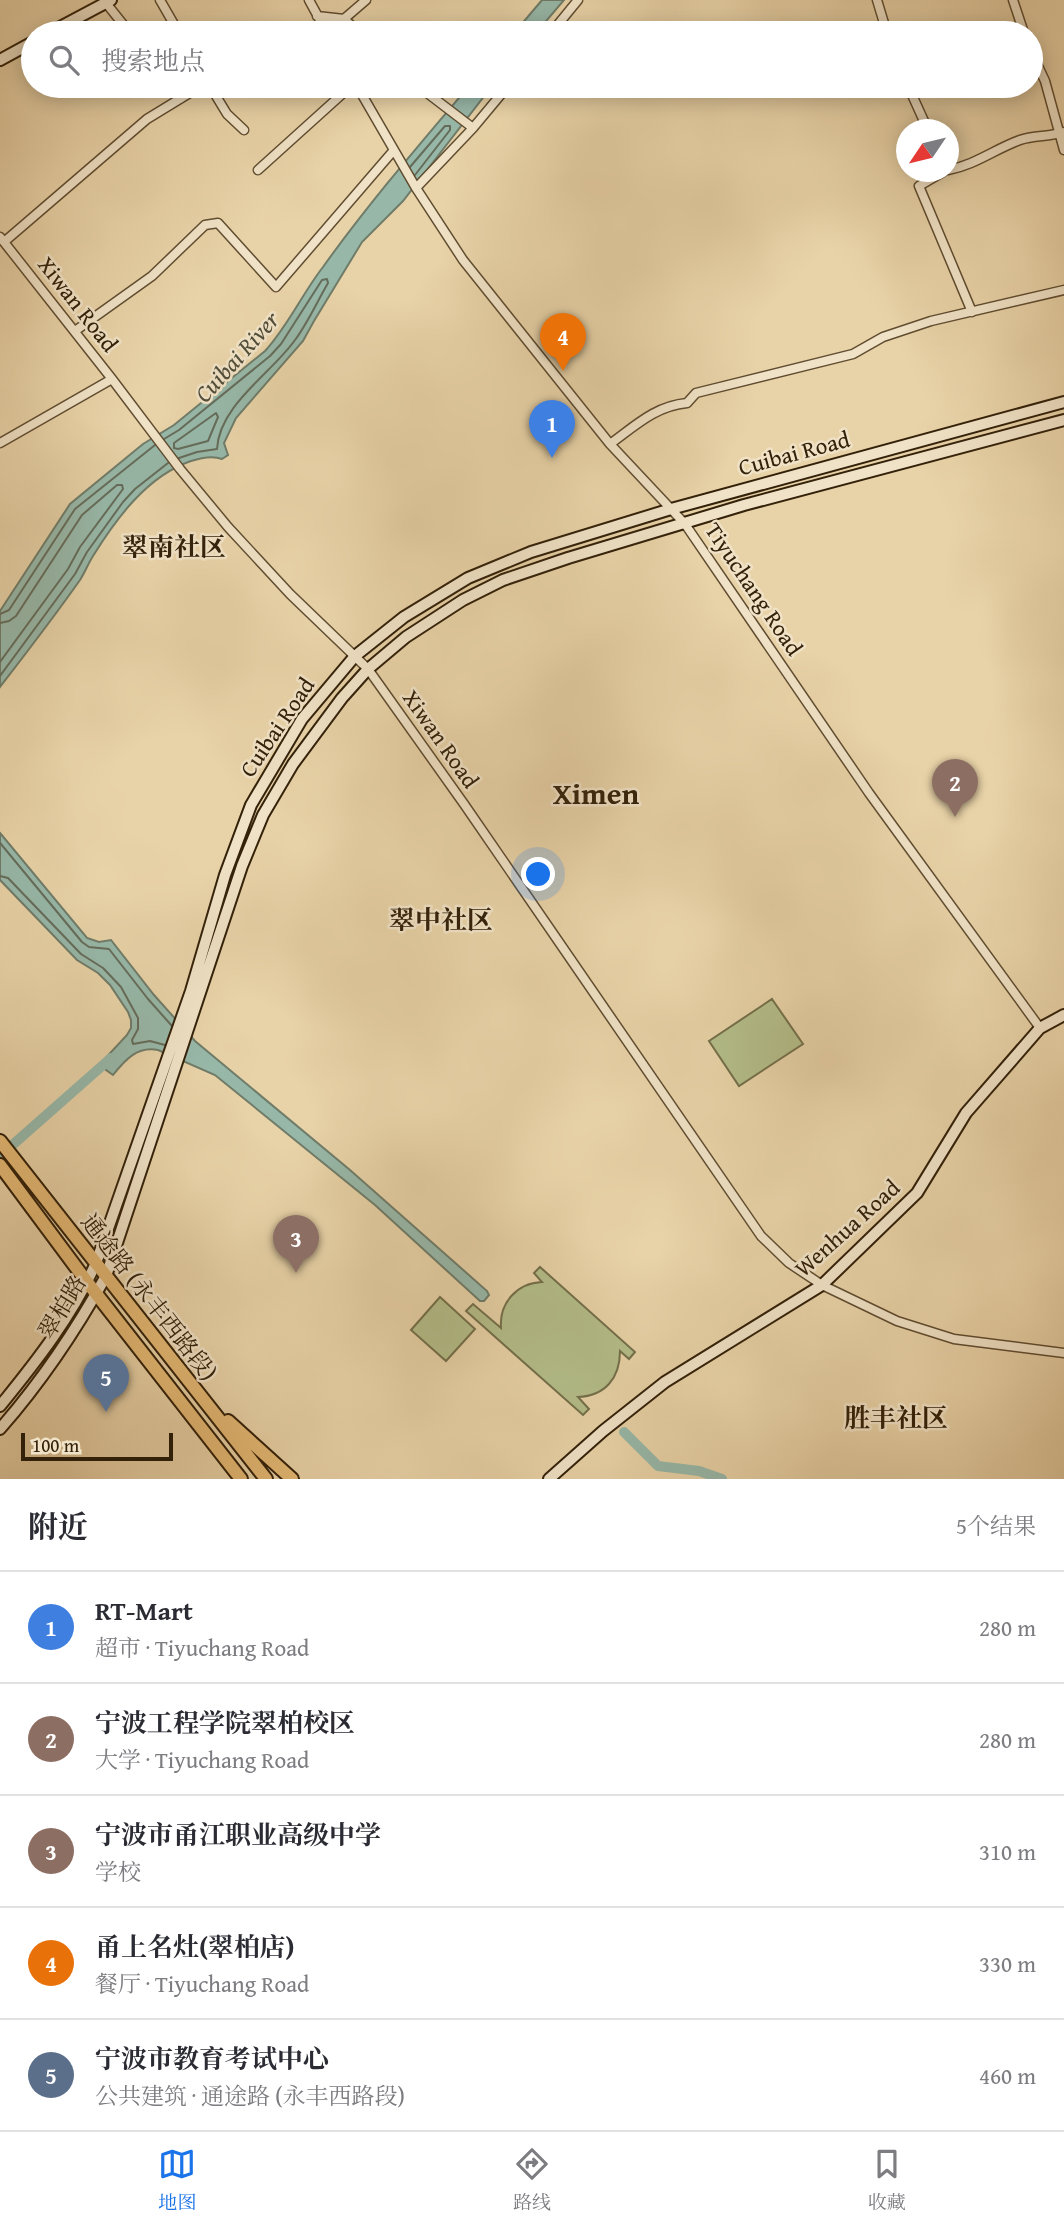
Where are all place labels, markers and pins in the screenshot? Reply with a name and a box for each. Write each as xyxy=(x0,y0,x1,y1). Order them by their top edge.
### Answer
pin: 4 xyxy=(540,313,586,371)
pin: 1 xyxy=(529,400,575,458)
pin: 2 xyxy=(932,759,978,817)
pin: 3 xyxy=(273,1215,319,1273)
pin: 5 xyxy=(83,1354,129,1412)

